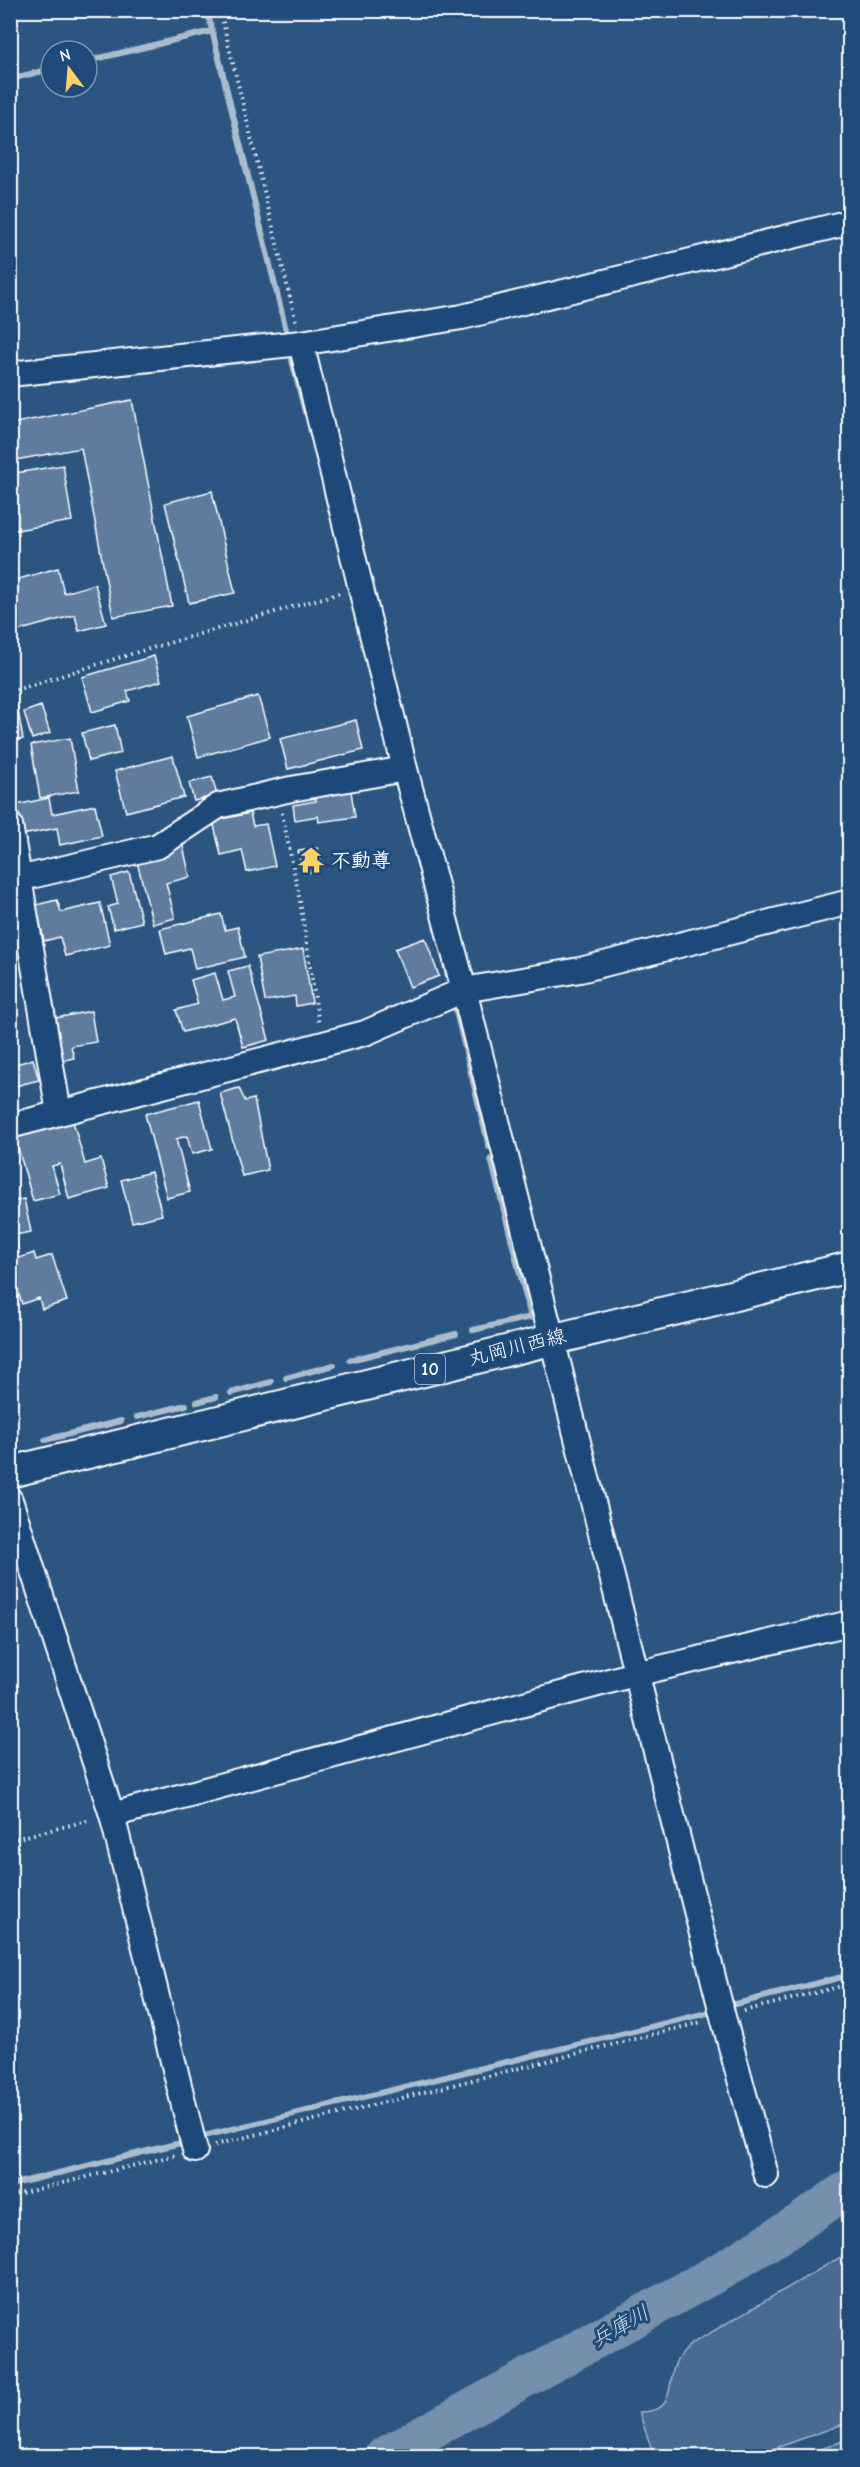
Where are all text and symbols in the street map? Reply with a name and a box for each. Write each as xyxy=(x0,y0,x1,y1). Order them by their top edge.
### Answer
north arrow xyxy=(39,39,99,99)
text: N xyxy=(58,45,73,66)
temple icon: 不動尊 xyxy=(296,845,326,875)
place label: 不動尊 xyxy=(331,849,391,872)
street label: 丸岡川西線 xyxy=(466,1324,568,1370)
road number: 10 xyxy=(415,1354,445,1384)
water label: 兵庫川 xyxy=(587,2300,653,2352)

